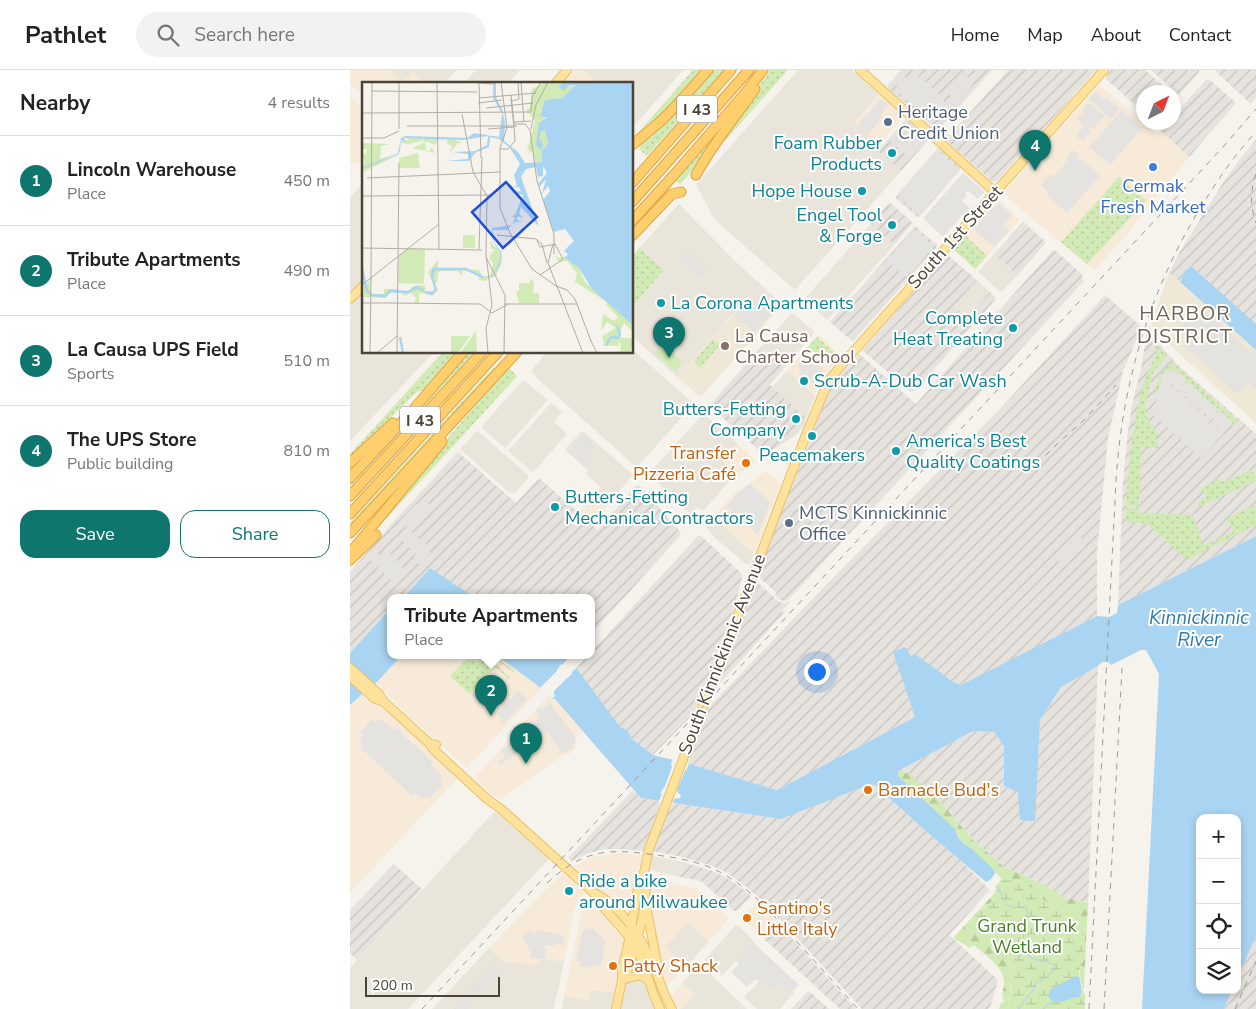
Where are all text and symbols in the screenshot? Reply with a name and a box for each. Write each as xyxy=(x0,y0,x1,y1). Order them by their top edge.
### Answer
search box xyxy=(136,12,486,57)
text: Pathlet xyxy=(25,19,106,51)
icon: search xyxy=(154,21,182,49)
text: Search here xyxy=(194,22,295,48)
text: Home xyxy=(951,23,999,47)
text: Map xyxy=(1027,23,1063,47)
text: About xyxy=(1091,23,1141,47)
text: Contact xyxy=(1169,23,1231,47)
inset map xyxy=(362,82,634,354)
north arrow xyxy=(1136,85,1181,130)
text: Nearby xyxy=(20,89,90,117)
text: 4 results xyxy=(268,92,330,114)
road number: I 43 xyxy=(677,96,717,122)
place label: Heritage Credit Union xyxy=(898,100,999,145)
marker: Heritage Credit Union xyxy=(882,116,894,128)
pin: 4 xyxy=(1019,130,1051,171)
place label: Foam Rubber Products xyxy=(774,131,883,176)
marker: Foam Rubber Products xyxy=(886,147,898,159)
text: Lincoln Warehouse xyxy=(67,157,236,183)
marker: Cermak Fresh Market xyxy=(1147,161,1159,173)
text: 1 xyxy=(31,170,41,192)
text: 450 m xyxy=(283,170,330,192)
place label: Cermak Fresh Market xyxy=(1100,174,1206,219)
place label: Hope House xyxy=(752,179,852,203)
street label: South 1st Street xyxy=(902,180,1008,294)
text: Place xyxy=(67,183,106,205)
marker: Hope House xyxy=(856,185,868,197)
place label: Engel Tool & Forge xyxy=(796,203,883,248)
marker: Engel Tool & Forge xyxy=(886,219,898,231)
text: Tribute Apartments xyxy=(67,247,241,273)
text: 2 xyxy=(31,260,41,282)
text: 490 m xyxy=(283,260,330,282)
text: Place xyxy=(67,273,106,295)
place label: La Corona Apartments xyxy=(671,291,854,315)
marker: La Corona Apartments xyxy=(655,297,667,309)
district label: HARBOR DISTRICT xyxy=(1137,300,1233,350)
place label: Complete Heat Treating xyxy=(893,306,1003,351)
pin: 3 xyxy=(653,317,685,358)
marker: Complete Heat Treating xyxy=(1007,322,1019,334)
place label: La Causa Charter School xyxy=(735,324,856,369)
text: La Causa UPS Field xyxy=(67,337,239,363)
marker: La Causa Charter School xyxy=(719,340,731,352)
text: 3 xyxy=(31,350,41,372)
text: 510 m xyxy=(283,350,330,372)
text: Sports xyxy=(67,363,115,385)
place label: Scrub-A-Dub Car Wash xyxy=(814,369,1007,393)
marker: Scrub-A-Dub Car Wash xyxy=(798,375,810,387)
place label: Butters-Fetting Company xyxy=(663,397,787,442)
road number: I 43 xyxy=(400,406,440,434)
marker: Butters-Fetting Company xyxy=(790,413,802,425)
text: The UPS Store xyxy=(67,427,197,453)
place label: America's Best Quality Coatings xyxy=(906,429,1040,474)
marker: Peacemakers xyxy=(806,430,818,442)
text: 4 xyxy=(31,440,41,462)
text: 810 m xyxy=(283,440,330,462)
place label: Transfer Pizzeria Café xyxy=(633,441,737,486)
place label: Peacemakers xyxy=(759,443,865,467)
marker: America's Best Quality Coatings xyxy=(890,445,902,457)
text: Public building xyxy=(67,453,173,475)
marker: Transfer Pizzeria Café xyxy=(740,457,752,469)
place label: Butters-Fetting Mechanical Contractors xyxy=(565,485,754,530)
marker: Butters-Fetting Mechanical Contractors xyxy=(549,501,561,513)
place label: MCTS Kinnickinnic Office xyxy=(799,501,947,546)
button: Save xyxy=(20,510,170,558)
button: Share xyxy=(180,510,330,558)
marker: MCTS Kinnickinnic Office xyxy=(783,517,795,529)
street label: South Kinnickinnic Avenue xyxy=(673,550,771,758)
popup xyxy=(387,594,595,659)
text: Tribute Apartments xyxy=(404,603,578,629)
water label: Kinnickinnic River xyxy=(1149,605,1249,653)
text: Place xyxy=(404,629,443,651)
your location xyxy=(804,659,830,685)
pin: 2 xyxy=(475,675,507,716)
pin: 1 xyxy=(510,723,542,764)
place label: Barnacle Bud's xyxy=(878,778,999,802)
marker: Barnacle Bud's xyxy=(862,784,874,796)
map controls xyxy=(1196,814,1241,994)
button: + xyxy=(1196,814,1241,859)
button: − xyxy=(1196,859,1241,904)
place label: Ride a bike around Milwaukee xyxy=(579,869,728,914)
marker: Ride a bike around Milwaukee xyxy=(563,885,575,897)
place label: Santino's Little Italy xyxy=(757,896,838,941)
button: locate xyxy=(1196,904,1241,949)
marker: Santino's Little Italy xyxy=(741,912,753,924)
park label: Grand Trunk Wetland xyxy=(977,914,1078,959)
button: layers xyxy=(1196,949,1241,994)
place label: Patty Shack xyxy=(623,954,719,978)
marker: Patty Shack xyxy=(607,960,619,972)
scale bar xyxy=(365,974,500,997)
text: 200 m xyxy=(372,976,413,995)

